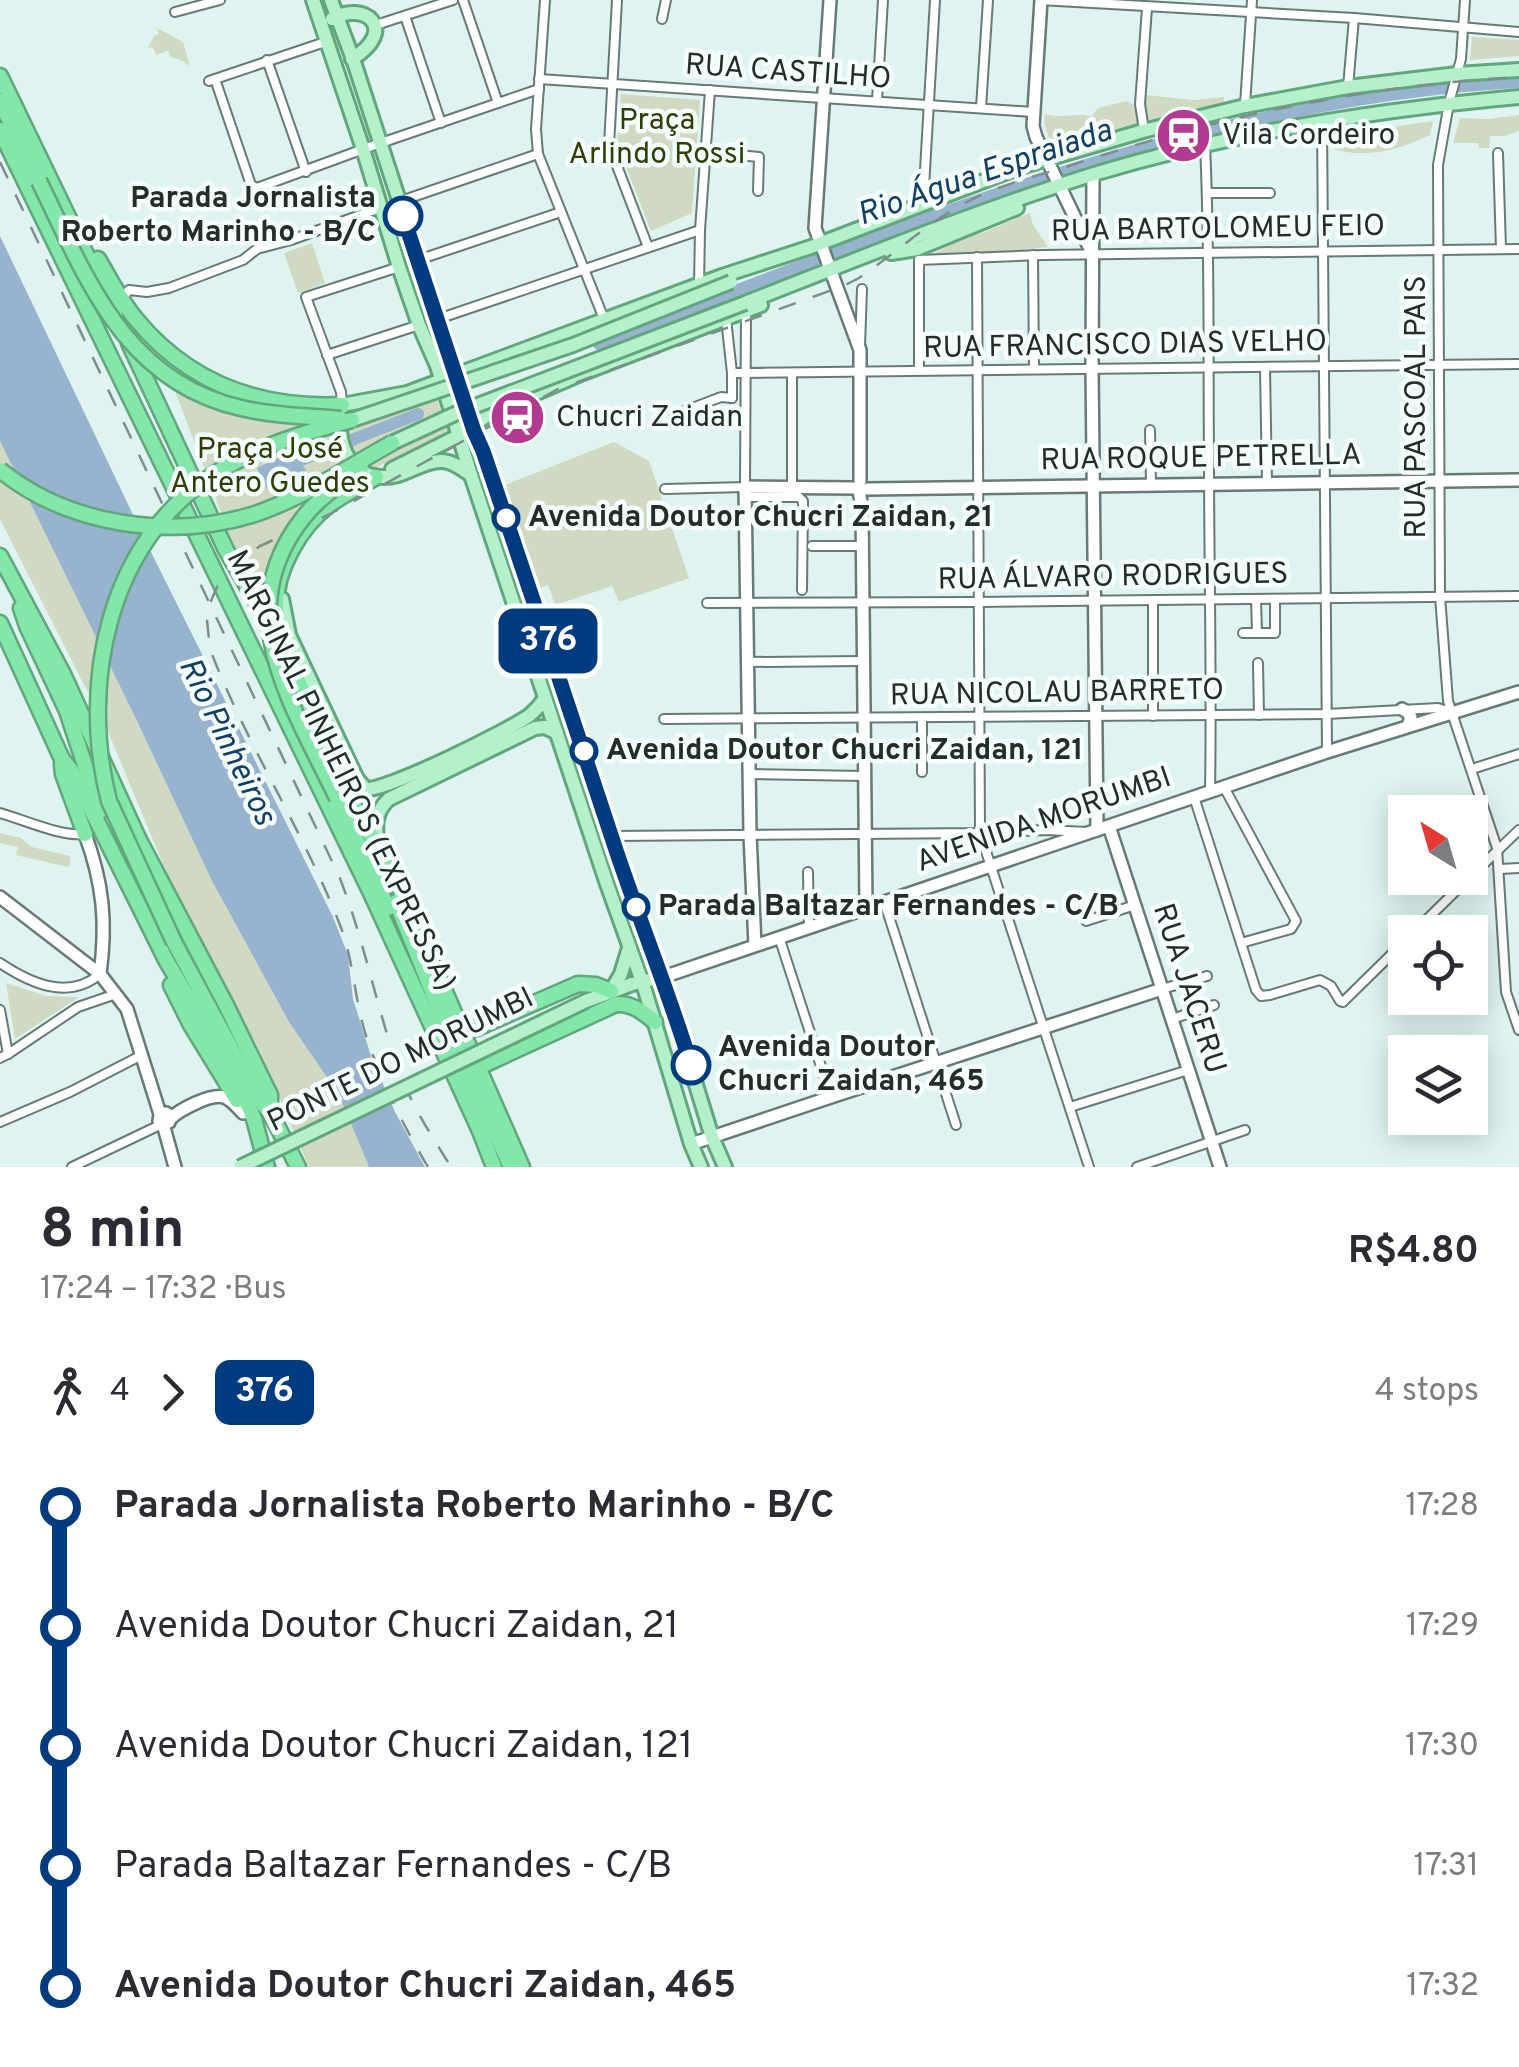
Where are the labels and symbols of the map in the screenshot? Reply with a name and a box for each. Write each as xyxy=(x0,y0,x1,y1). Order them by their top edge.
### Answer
street label: RUA CASTILHO xyxy=(684,47,892,99)
park label: Praça Arlindo Rossi xyxy=(569,103,745,174)
station icon: Vila Cordeiro xyxy=(1153,106,1213,166)
water label: Rio Água Espraiada xyxy=(852,110,1118,236)
place label: Vila Cordeiro xyxy=(1222,118,1395,155)
place label: Parada Jornalista Roberto Marinho - B/C xyxy=(61,181,376,252)
marker: Parada Jornalista Roberto Marinho - B/C xyxy=(384,197,422,235)
street label: RUA BARTOLOMEU FEIO xyxy=(1051,209,1385,251)
street label: RUA PASCOAL PAIS xyxy=(1399,275,1436,539)
street label: RUA FRANCISCO DIAS VELHO xyxy=(923,324,1327,368)
station icon: Chucri Zaidan xyxy=(487,388,547,448)
place label: Chucri Zaidan xyxy=(556,400,743,437)
park label: Praça José Antero Guedes xyxy=(170,432,370,503)
street label: RUA ROQUE PETRELLA xyxy=(1040,438,1362,480)
place label: Avenida Doutor Chucri Zaidan, 21 xyxy=(528,500,994,537)
marker: Avenida Doutor Chucri Zaidan, 21 xyxy=(493,505,519,531)
street label: MARGINAL PINHEIROS (EXPRESSA) xyxy=(217,545,463,997)
street label: RUA ÁLVARO RODRIGUES xyxy=(937,554,1289,600)
line badge: 376 xyxy=(490,608,606,674)
water label: Rio Pinheiros xyxy=(168,652,284,833)
street label: RUA NICOLAU BARRETO xyxy=(890,673,1224,715)
place label: Avenida Doutor Chucri Zaidan, 121 xyxy=(606,733,1084,770)
marker: Avenida Doutor Chucri Zaidan, 121 xyxy=(571,738,597,764)
street label: AVENIDA MORUMBI xyxy=(912,760,1176,882)
north arrow xyxy=(1388,795,1488,895)
place label: Parada Baltazar Fernandes - C/B xyxy=(658,889,1119,926)
marker: Parada Baltazar Fernandes - C/B xyxy=(623,894,649,920)
street label: RUA JACERU xyxy=(1143,899,1233,1079)
street label: PONTE DO MORUMBI xyxy=(262,980,540,1142)
place label: Avenida Doutor Chucri Zaidan, 465 xyxy=(718,1030,985,1101)
marker: Avenida Doutor Chucri Zaidan, 465 xyxy=(672,1046,710,1084)

